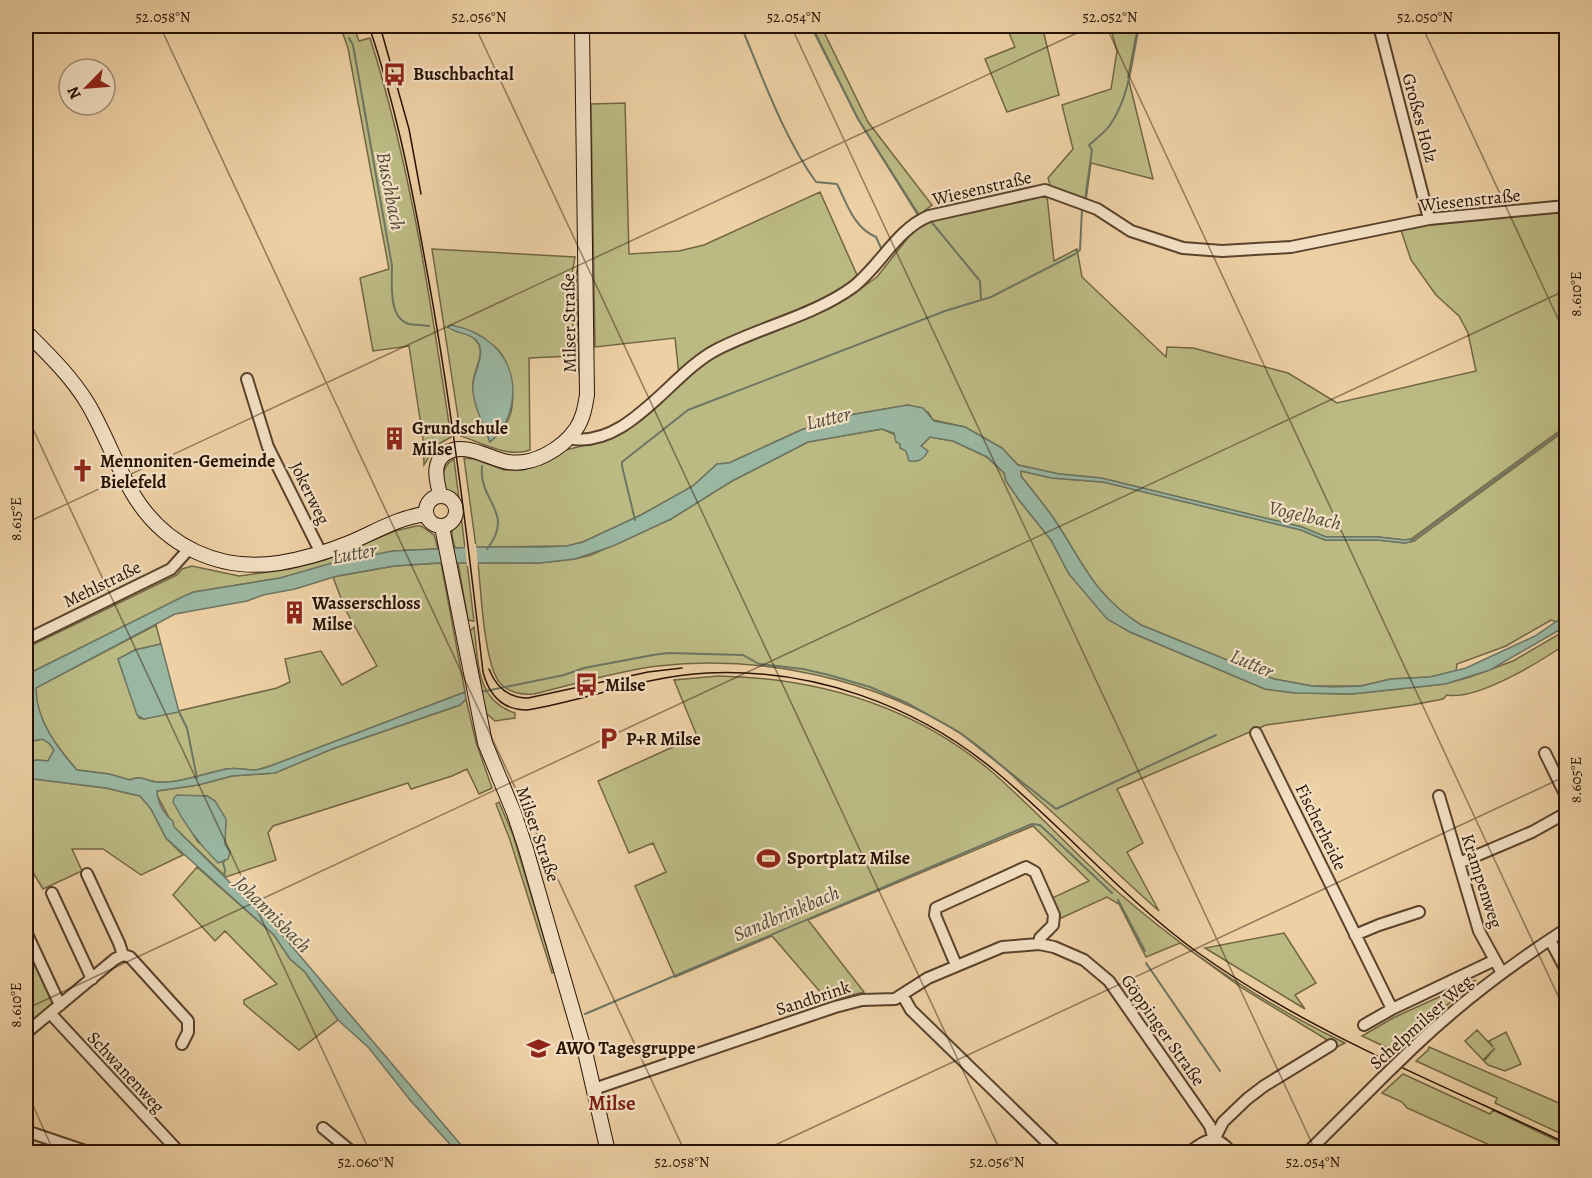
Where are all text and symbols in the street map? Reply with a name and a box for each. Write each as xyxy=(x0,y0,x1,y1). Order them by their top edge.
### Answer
text: 52.058°N xyxy=(135,7,191,27)
text: 52.056°N xyxy=(452,7,507,27)
text: 52.054°N xyxy=(767,7,822,27)
text: 52.052°N xyxy=(1082,7,1138,27)
text: 52.050°N xyxy=(1397,7,1453,27)
north arrow xyxy=(57,57,117,117)
bus stop icon: Buschbachtal xyxy=(382,61,408,87)
place label: Buschbachtal xyxy=(413,62,514,86)
street label: Großes Holz xyxy=(1397,71,1443,165)
text: N xyxy=(62,83,87,103)
water label: Buschbach xyxy=(370,149,411,233)
street label: Wiesenstraße xyxy=(929,165,1034,211)
street label: Wiesenstraße xyxy=(1417,183,1522,217)
text: 8.610°E xyxy=(1566,271,1586,317)
street label: Milser Straße xyxy=(556,273,582,373)
water label: Lutter xyxy=(803,400,854,437)
place label: Grundschule Milse xyxy=(412,416,508,461)
building icon: Grundschule Milse xyxy=(381,425,407,451)
place label: Mennoniten-Gemeinde Bielefeld xyxy=(100,449,275,494)
church icon: Mennoniten-Gemeinde Bielefeld xyxy=(69,458,95,484)
street label: Jokerweg xyxy=(284,458,336,528)
water label: Vogelbach xyxy=(1266,494,1344,537)
text: 8.615°E xyxy=(6,497,26,541)
water label: Lutter xyxy=(330,536,380,571)
street label: Mehlstraße xyxy=(59,555,145,613)
place label: Wasserschloss Milse xyxy=(311,591,421,636)
building icon: Wasserschloss Milse xyxy=(281,600,307,626)
water label: Lutter xyxy=(1226,642,1279,685)
bus stop icon: Milse xyxy=(574,672,600,698)
place label: Milse xyxy=(605,673,646,697)
parking icon: P+R Milse xyxy=(595,726,621,752)
place label: P+R Milse xyxy=(626,727,701,751)
text: 8.605°E xyxy=(1566,757,1586,803)
street label: Fischerheide xyxy=(1290,780,1352,874)
street label: Milser Straße xyxy=(510,783,566,885)
street label: Krampenweg xyxy=(1455,831,1509,931)
sports icon: Sportplatz Milse xyxy=(756,845,782,871)
place label: Sportplatz Milse xyxy=(787,846,910,870)
water label: Johannisbach xyxy=(227,869,317,959)
water label: Sandbrinkbach xyxy=(729,879,844,948)
street label: Göppinger Straße xyxy=(1115,969,1211,1091)
street label: Schelpmilser Weg xyxy=(1364,969,1478,1075)
street label: Sandbrink xyxy=(773,975,853,1021)
text: 8.610°E xyxy=(6,982,26,1028)
street label: Schwanenweg xyxy=(82,1026,170,1118)
school or university icon: AWO Tagesgruppe xyxy=(525,1035,551,1061)
place label: AWO Tagesgruppe xyxy=(555,1036,695,1060)
district label: Milse xyxy=(588,1089,636,1117)
text: 52.060°N xyxy=(338,1152,394,1172)
text: 52.058°N xyxy=(654,1152,710,1172)
text: 52.056°N xyxy=(970,1152,1025,1172)
text: 52.054°N xyxy=(1286,1152,1341,1172)

